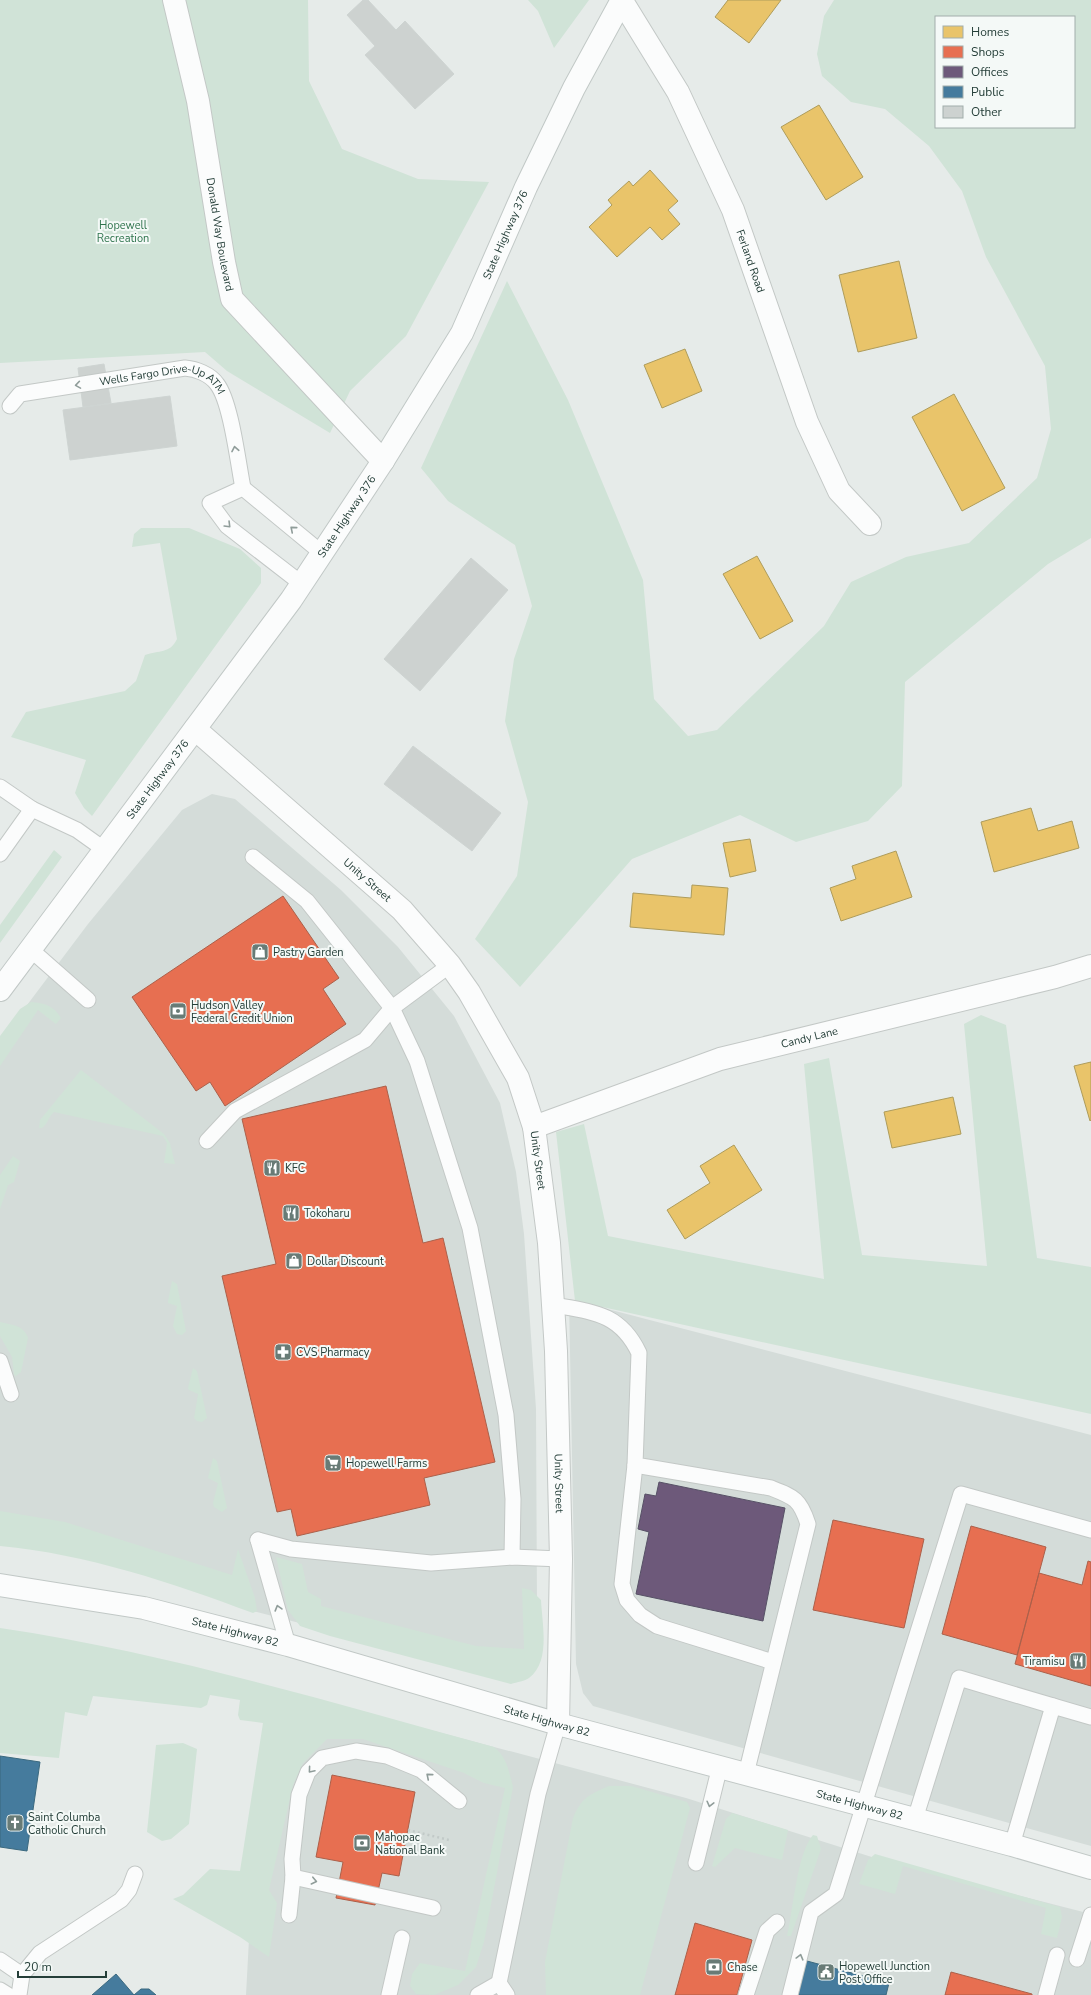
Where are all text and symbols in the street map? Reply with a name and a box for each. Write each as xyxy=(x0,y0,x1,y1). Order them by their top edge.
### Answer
legend xyxy=(935,16,1075,128)
text: Homes xyxy=(971,24,1009,40)
text: Shops xyxy=(971,44,1005,60)
text: Offices xyxy=(971,64,1009,80)
text: Public xyxy=(971,84,1005,100)
text: Other xyxy=(971,104,1003,120)
street label: Donald Way Boulevard xyxy=(203,176,238,293)
street label: State Highway 376 xyxy=(479,188,531,282)
park label: Hopewell Recreation xyxy=(97,218,149,246)
street label: Ferland Road xyxy=(733,227,769,295)
street label: Wells Fargo Drive-Up ATM xyxy=(98,360,229,397)
one-way arrow xyxy=(75,380,81,389)
one-way arrow xyxy=(232,446,240,452)
street label: State Highway 376 xyxy=(314,472,379,560)
one-way arrow xyxy=(223,521,231,528)
one-way arrow xyxy=(290,527,297,534)
street label: State Highway 376 xyxy=(123,736,192,822)
street label: Unity Street xyxy=(340,855,395,905)
shop icon: Pastry Garden xyxy=(250,942,270,962)
place label: Pastry Garden xyxy=(273,945,344,960)
place label: Hudson Valley Federal Credit Union xyxy=(191,998,293,1026)
bank icon: Hudson Valley Federal Credit Union xyxy=(168,1001,188,1021)
street label: Candy Lane xyxy=(779,1023,839,1051)
street label: Unity Street xyxy=(527,1130,550,1191)
restaurant icon: KFC xyxy=(262,1158,282,1178)
place label: KFC xyxy=(285,1161,305,1176)
restaurant icon: Tokoharu xyxy=(281,1203,301,1223)
place label: Tokoharu xyxy=(304,1206,350,1221)
shop icon: Dollar Discount xyxy=(284,1251,304,1271)
place label: Dollar Discount xyxy=(307,1254,384,1269)
pharmacy icon: CVS Pharmacy xyxy=(273,1342,293,1362)
place label: CVS Pharmacy xyxy=(296,1345,370,1360)
supermarket icon: Hopewell Farms xyxy=(323,1453,343,1473)
street label: Unity Street xyxy=(551,1453,567,1513)
place label: Hopewell Farms xyxy=(346,1456,427,1471)
one-way arrow xyxy=(274,1604,283,1611)
street label: State Highway 82 xyxy=(190,1613,280,1650)
restaurant icon: Tiramisu xyxy=(1068,1651,1088,1671)
place label: Tiramisu xyxy=(1023,1654,1065,1669)
street label: State Highway 82 xyxy=(502,1701,592,1740)
one-way arrow xyxy=(308,1765,315,1773)
one-way arrow xyxy=(426,1774,434,1781)
street label: State Highway 82 xyxy=(815,1786,905,1823)
one-way arrow xyxy=(707,1801,715,1807)
place label: Saint Columba Catholic Church xyxy=(28,1810,106,1838)
church icon: Saint Columba Catholic Church xyxy=(5,1813,25,1833)
place label: Mahopac National Bank xyxy=(375,1830,445,1858)
bank icon: Mahopac National Bank xyxy=(352,1833,372,1853)
one-way arrow xyxy=(310,1877,317,1885)
scale bar xyxy=(18,1953,106,1979)
one-way arrow xyxy=(795,1954,803,1960)
bank icon: Chase xyxy=(704,1957,724,1977)
text: 20 m xyxy=(24,1959,52,1975)
place label: Hopewell Junction Post Office xyxy=(839,1959,930,1987)
place label: Chase xyxy=(727,1960,758,1975)
public building icon: Hopewell Junction Post Office xyxy=(816,1962,836,1982)

